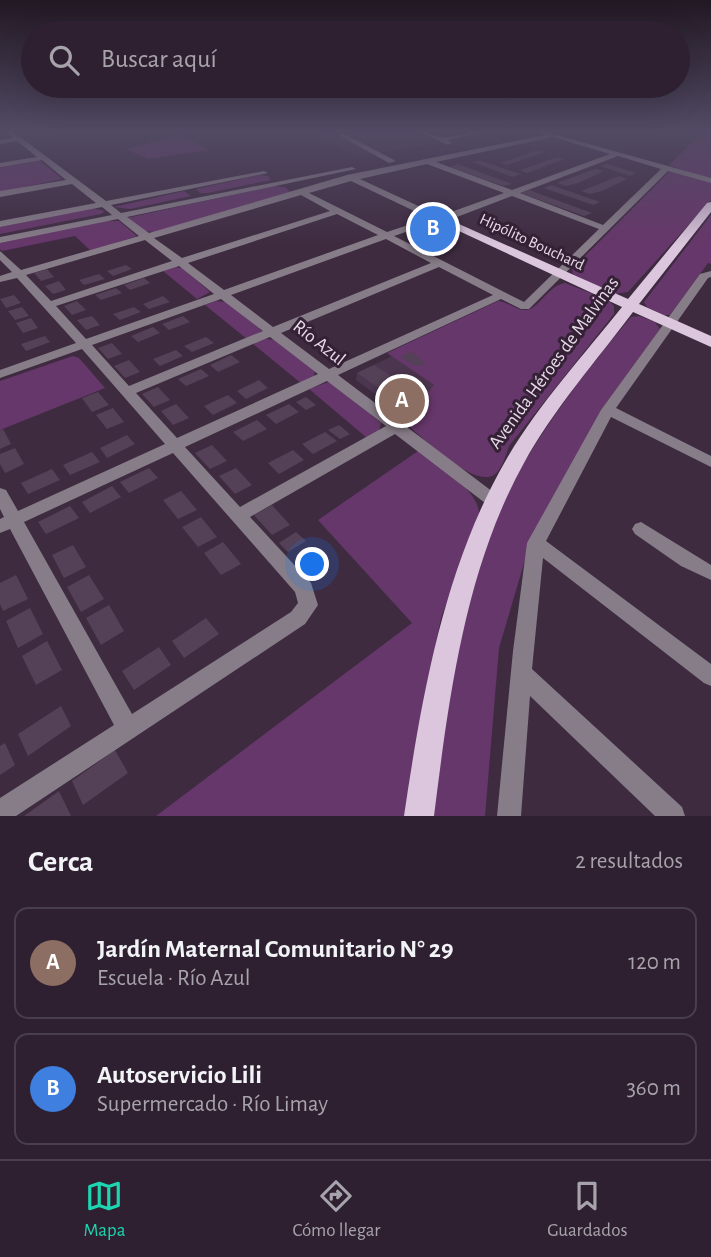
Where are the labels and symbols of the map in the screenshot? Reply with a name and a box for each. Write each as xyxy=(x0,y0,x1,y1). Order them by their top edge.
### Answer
pin: B xyxy=(410,203,456,255)
street label: Hipólito Bouchard xyxy=(477,211,587,273)
street label: Avenida Héroes de Malvinas xyxy=(485,274,623,452)
street label: Río Azul xyxy=(289,317,349,369)
pin: A xyxy=(379,375,425,427)
your location xyxy=(295,547,329,581)

